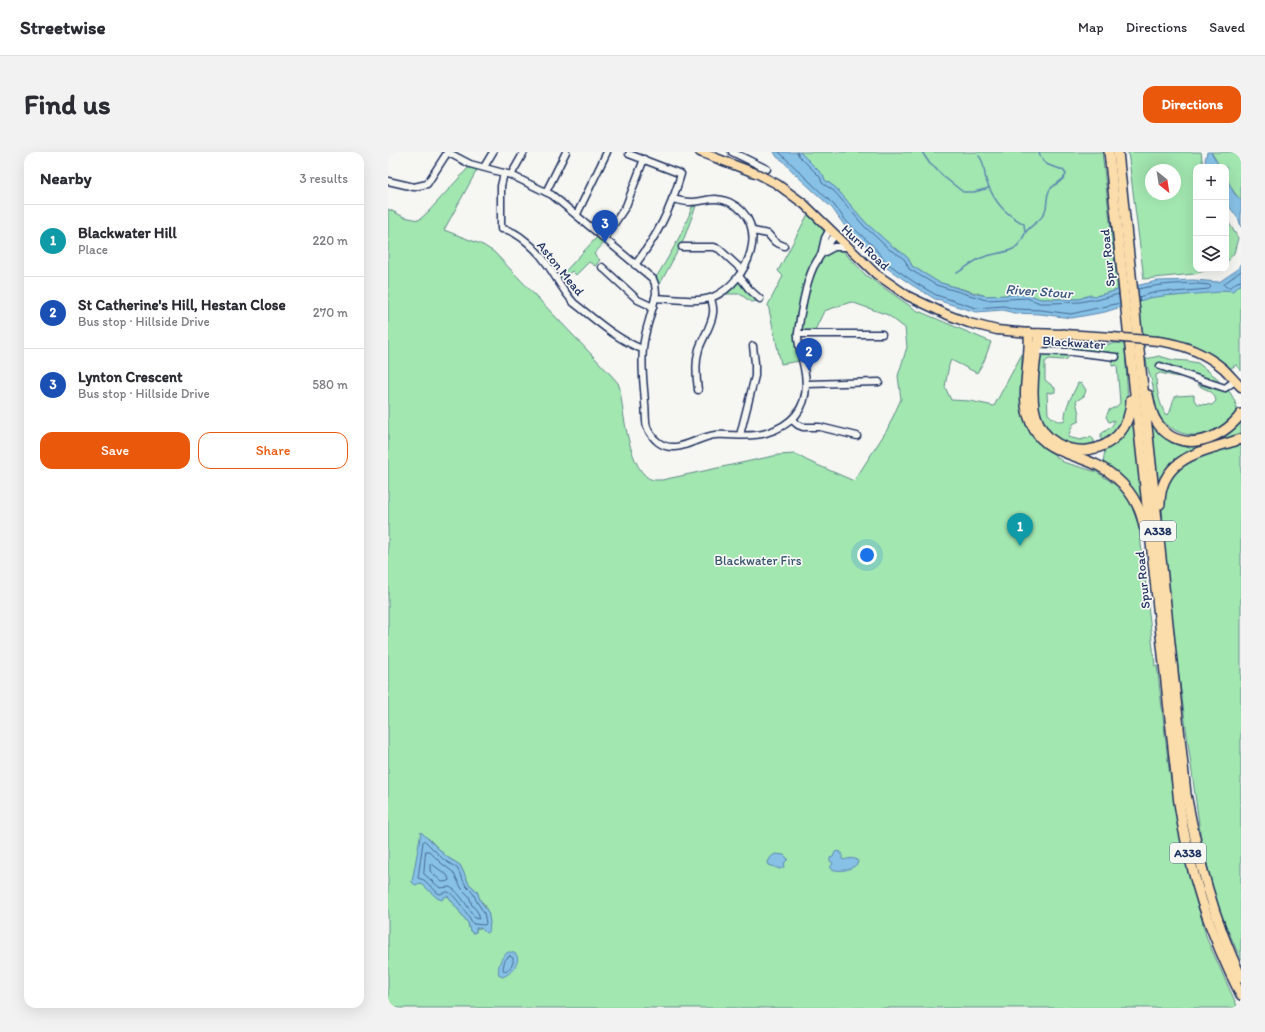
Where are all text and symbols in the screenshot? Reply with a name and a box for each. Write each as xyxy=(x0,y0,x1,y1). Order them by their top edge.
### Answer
text: Streetwise xyxy=(20,16,106,39)
text: Map xyxy=(1078,19,1104,36)
text: Directions xyxy=(1126,19,1187,36)
text: Saved xyxy=(1209,19,1245,36)
button: Directions xyxy=(1143,86,1241,123)
text: Find us xyxy=(24,87,111,121)
north arrow xyxy=(1145,164,1181,200)
map controls xyxy=(1193,164,1229,272)
button: + xyxy=(1193,164,1229,200)
text: Nearby xyxy=(40,168,92,188)
text: 3 results xyxy=(299,171,348,186)
button: − xyxy=(1193,200,1229,236)
pin: 3 xyxy=(592,210,618,243)
street label: Hurn Road xyxy=(839,222,893,273)
text: Blackwater Hill xyxy=(78,224,177,242)
street label: Spur Road xyxy=(1097,228,1118,287)
text: 1 xyxy=(50,233,56,248)
text: 220 m xyxy=(312,233,348,248)
button: layers xyxy=(1193,236,1229,272)
street label: Aston Mead xyxy=(534,238,587,299)
text: Place xyxy=(78,242,108,257)
water label: River Stour xyxy=(1005,281,1074,302)
text: St Catherine's Hill, Hestan Close xyxy=(78,296,286,314)
text: 2 xyxy=(50,305,56,320)
text: 270 m xyxy=(313,305,348,320)
text: Bus stop · Hillside Drive xyxy=(78,314,210,329)
street label: Blackwater xyxy=(1042,333,1107,352)
pin: 2 xyxy=(796,338,822,371)
text: Lynton Crescent xyxy=(78,368,183,386)
text: 3 xyxy=(49,377,57,392)
text: 580 m xyxy=(312,377,348,392)
text: Bus stop · Hillside Drive xyxy=(78,386,210,401)
button: Save xyxy=(40,432,190,469)
button: Share xyxy=(198,432,348,469)
pin: 1 xyxy=(1007,513,1033,546)
road number: A338 xyxy=(1140,521,1176,541)
your location xyxy=(857,545,877,565)
street label: Spur Road xyxy=(1132,550,1153,609)
park label: Blackwater Firs xyxy=(715,553,802,568)
road number: A338 xyxy=(1170,843,1206,863)

